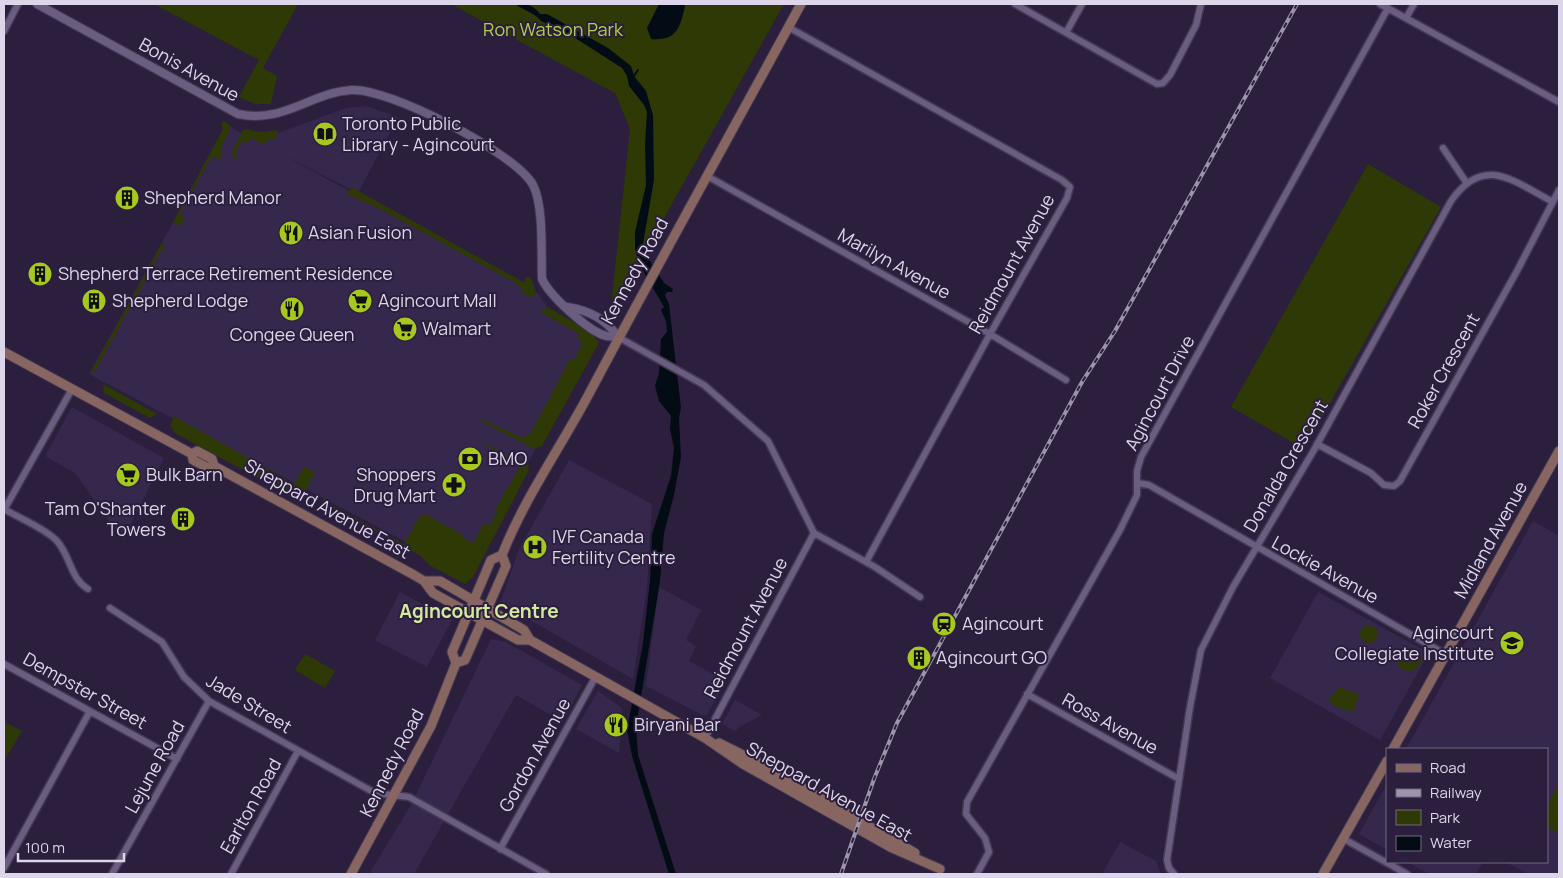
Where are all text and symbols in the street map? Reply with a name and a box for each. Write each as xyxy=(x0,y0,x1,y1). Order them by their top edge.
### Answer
park label: Ron Watson Park xyxy=(483,17,624,41)
street label: Bonis Avenue xyxy=(135,32,244,107)
place label: Toronto Public Library - Agincourt xyxy=(342,111,494,156)
library icon: Toronto Public Library - Agincourt xyxy=(312,121,338,147)
building icon: Shepherd Manor xyxy=(114,185,140,211)
place label: Shepherd Manor xyxy=(144,185,282,209)
street label: Reidmount Avenue xyxy=(963,189,1060,338)
street label: Kennedy Road xyxy=(595,213,673,328)
restaurant icon: Asian Fusion xyxy=(278,220,304,246)
place label: Asian Fusion xyxy=(308,220,412,244)
street label: Marilyn Avenue xyxy=(834,222,955,304)
building icon: Shepherd Terrace Retirement Residence xyxy=(27,261,53,287)
place label: Shepherd Terrace Retirement Residence xyxy=(58,261,393,285)
building icon: Shepherd Lodge xyxy=(81,288,107,314)
place label: Shepherd Lodge xyxy=(112,288,248,312)
supermarket icon: Agincourt Mall xyxy=(347,288,373,314)
place label: Agincourt Mall xyxy=(378,288,497,312)
restaurant icon: Congee Queen xyxy=(279,296,305,322)
street label: Roker Crescent xyxy=(1402,309,1485,432)
supermarket icon: Walmart xyxy=(392,316,418,342)
place label: Walmart xyxy=(422,316,491,340)
place label: Congee Queen xyxy=(230,322,354,346)
street label: Agincourt Drive xyxy=(1119,331,1200,454)
street label: Donalda Crescent xyxy=(1238,395,1333,536)
bank icon: BMO xyxy=(457,446,483,472)
place label: BMO xyxy=(488,446,527,470)
street label: Sheppard Avenue East xyxy=(240,453,415,564)
supermarket icon: Bulk Barn xyxy=(115,462,141,488)
place label: Bulk Barn xyxy=(146,462,223,486)
place label: Shoppers Drug Mart xyxy=(354,462,436,507)
pharmacy icon: Shoppers Drug Mart xyxy=(441,472,467,498)
street label: Midland Avenue xyxy=(1448,477,1532,603)
place label: Tam O'Shanter Towers xyxy=(45,496,167,541)
building icon: Tam O'Shanter Towers xyxy=(170,506,196,532)
place label: IVF Canada Fertility Centre xyxy=(552,524,676,569)
street label: Lockie Avenue xyxy=(1268,530,1383,608)
hospital icon: IVF Canada Fertility Centre xyxy=(522,534,548,560)
street label: Reidmount Avenue xyxy=(698,553,792,702)
district label: Agincourt Centre xyxy=(399,598,559,624)
station icon: Agincourt xyxy=(931,611,957,637)
place label: Agincourt xyxy=(962,611,1044,635)
place label: Agincourt Collegiate Institute xyxy=(1335,620,1494,665)
school or university icon: Agincourt Collegiate Institute xyxy=(1499,630,1525,656)
building icon: Agincourt GO xyxy=(906,645,932,671)
place label: Agincourt GO xyxy=(936,645,1047,669)
street label: Dempster Street xyxy=(19,646,152,734)
street label: Jade Street xyxy=(202,668,297,738)
street label: Ross Avenue xyxy=(1058,687,1163,759)
street label: Gordon Avenue xyxy=(493,693,575,816)
street label: Kennedy Road xyxy=(354,704,429,821)
restaurant icon: Biryani Bar xyxy=(603,712,629,738)
place label: Biryani Bar xyxy=(634,712,721,736)
street label: Lejune Road xyxy=(119,716,189,817)
street label: Sheppard Avenue East xyxy=(742,736,917,847)
legend xyxy=(1386,748,1548,863)
street label: Earlton Road xyxy=(214,754,286,857)
text: Road xyxy=(1430,757,1466,778)
text: Railway xyxy=(1430,782,1482,803)
text: Park xyxy=(1430,807,1460,828)
scale bar xyxy=(18,830,124,862)
text: Water xyxy=(1430,832,1472,853)
text: 100 m xyxy=(25,837,65,858)

